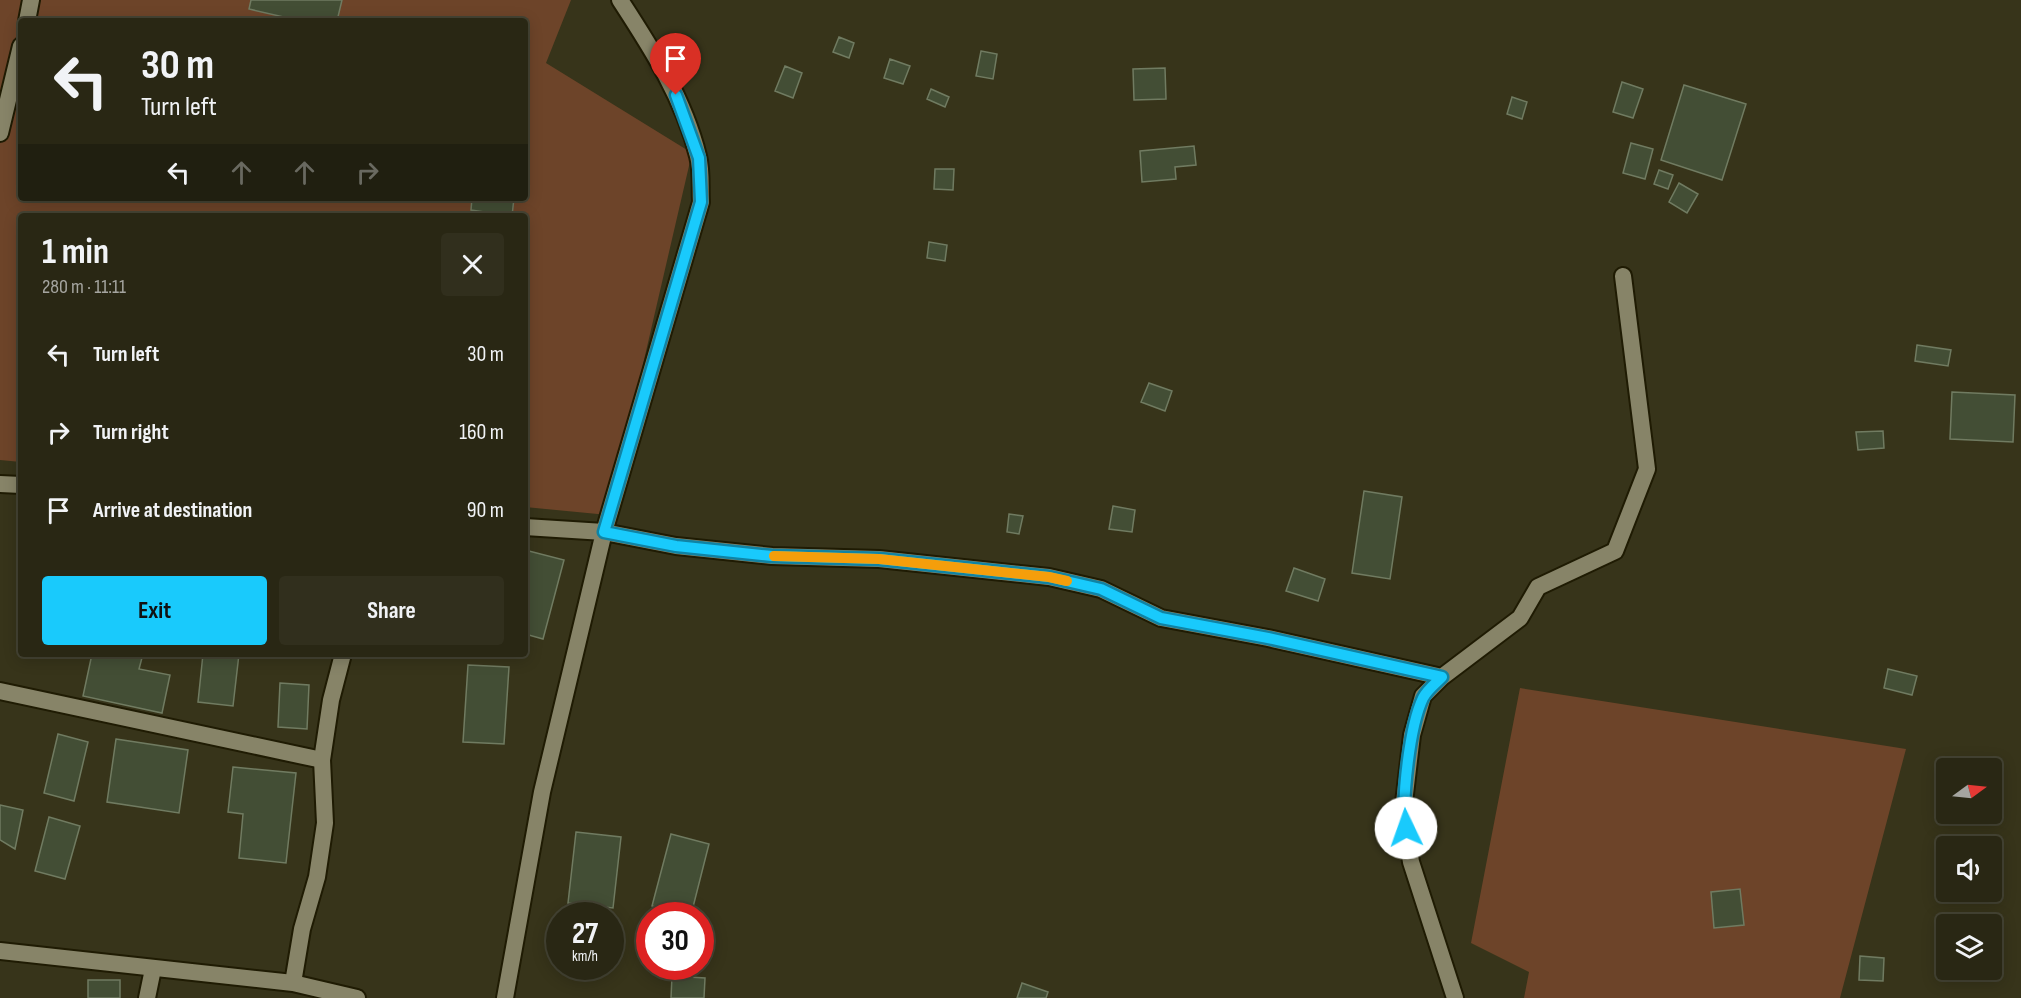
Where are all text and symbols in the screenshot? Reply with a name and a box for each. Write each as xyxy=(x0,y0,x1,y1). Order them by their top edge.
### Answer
pin xyxy=(650,33,701,95)
text: 30 m xyxy=(141,40,214,91)
icon: left xyxy=(42,42,120,120)
icon: arrive xyxy=(659,42,692,75)
text: Turn left xyxy=(141,91,217,123)
icon: left xyxy=(162,156,195,189)
icon: ahead xyxy=(225,156,258,189)
icon: ahead xyxy=(288,156,321,189)
icon: right xyxy=(351,156,384,189)
text: 1 min xyxy=(42,231,109,274)
button: close xyxy=(441,233,504,296)
text: 280 m · 11:11 xyxy=(42,275,126,299)
icon: left xyxy=(42,338,75,371)
text: Turn left xyxy=(93,341,159,368)
text: 30 m xyxy=(467,341,504,368)
icon: right xyxy=(42,416,75,449)
text: Turn right xyxy=(93,419,169,446)
text: 160 m xyxy=(459,419,504,446)
icon: arrive xyxy=(42,494,75,527)
text: Arrive at destination xyxy=(93,497,252,524)
text: 90 m xyxy=(467,497,504,524)
button: Exit xyxy=(42,576,267,645)
button: Share xyxy=(279,576,504,645)
north arrow xyxy=(1936,758,2002,824)
map controls xyxy=(1936,758,2002,980)
position arrow xyxy=(1374,796,1438,860)
button: sound xyxy=(1936,836,2002,902)
speed limit sign: 30 xyxy=(636,902,714,980)
button: layers xyxy=(1936,914,2002,980)
text: 27 xyxy=(572,916,598,952)
text: km/h xyxy=(572,947,598,966)

